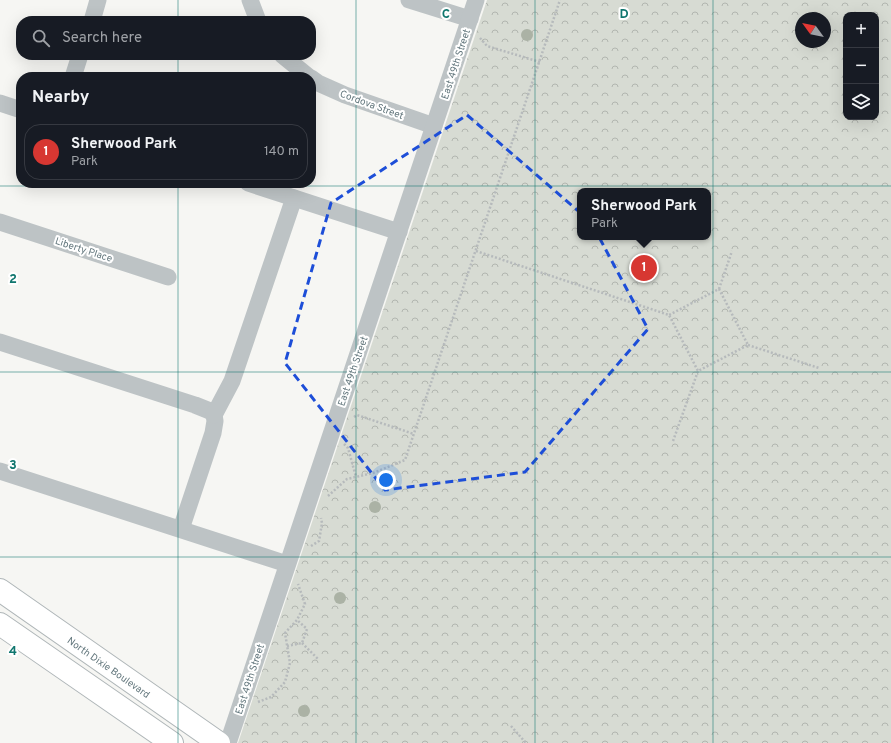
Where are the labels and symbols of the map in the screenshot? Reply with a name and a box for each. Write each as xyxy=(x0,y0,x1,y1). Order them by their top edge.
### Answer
text: C xyxy=(442,7,450,23)
text: D xyxy=(619,7,629,23)
north arrow xyxy=(795,12,831,48)
street label: East 49th Street xyxy=(439,28,474,101)
street label: Cordova Street xyxy=(338,88,405,123)
street label: Liberty Place xyxy=(53,235,114,266)
pin: 1 xyxy=(631,253,657,283)
text: 2 xyxy=(9,272,17,288)
street label: East 49th Street xyxy=(335,335,372,408)
text: 3 xyxy=(9,458,17,474)
your location xyxy=(376,470,396,490)
street label: North Dixie Boulevard xyxy=(64,635,152,702)
street label: East 49th Street xyxy=(233,643,268,716)
text: 4 xyxy=(9,644,17,660)

